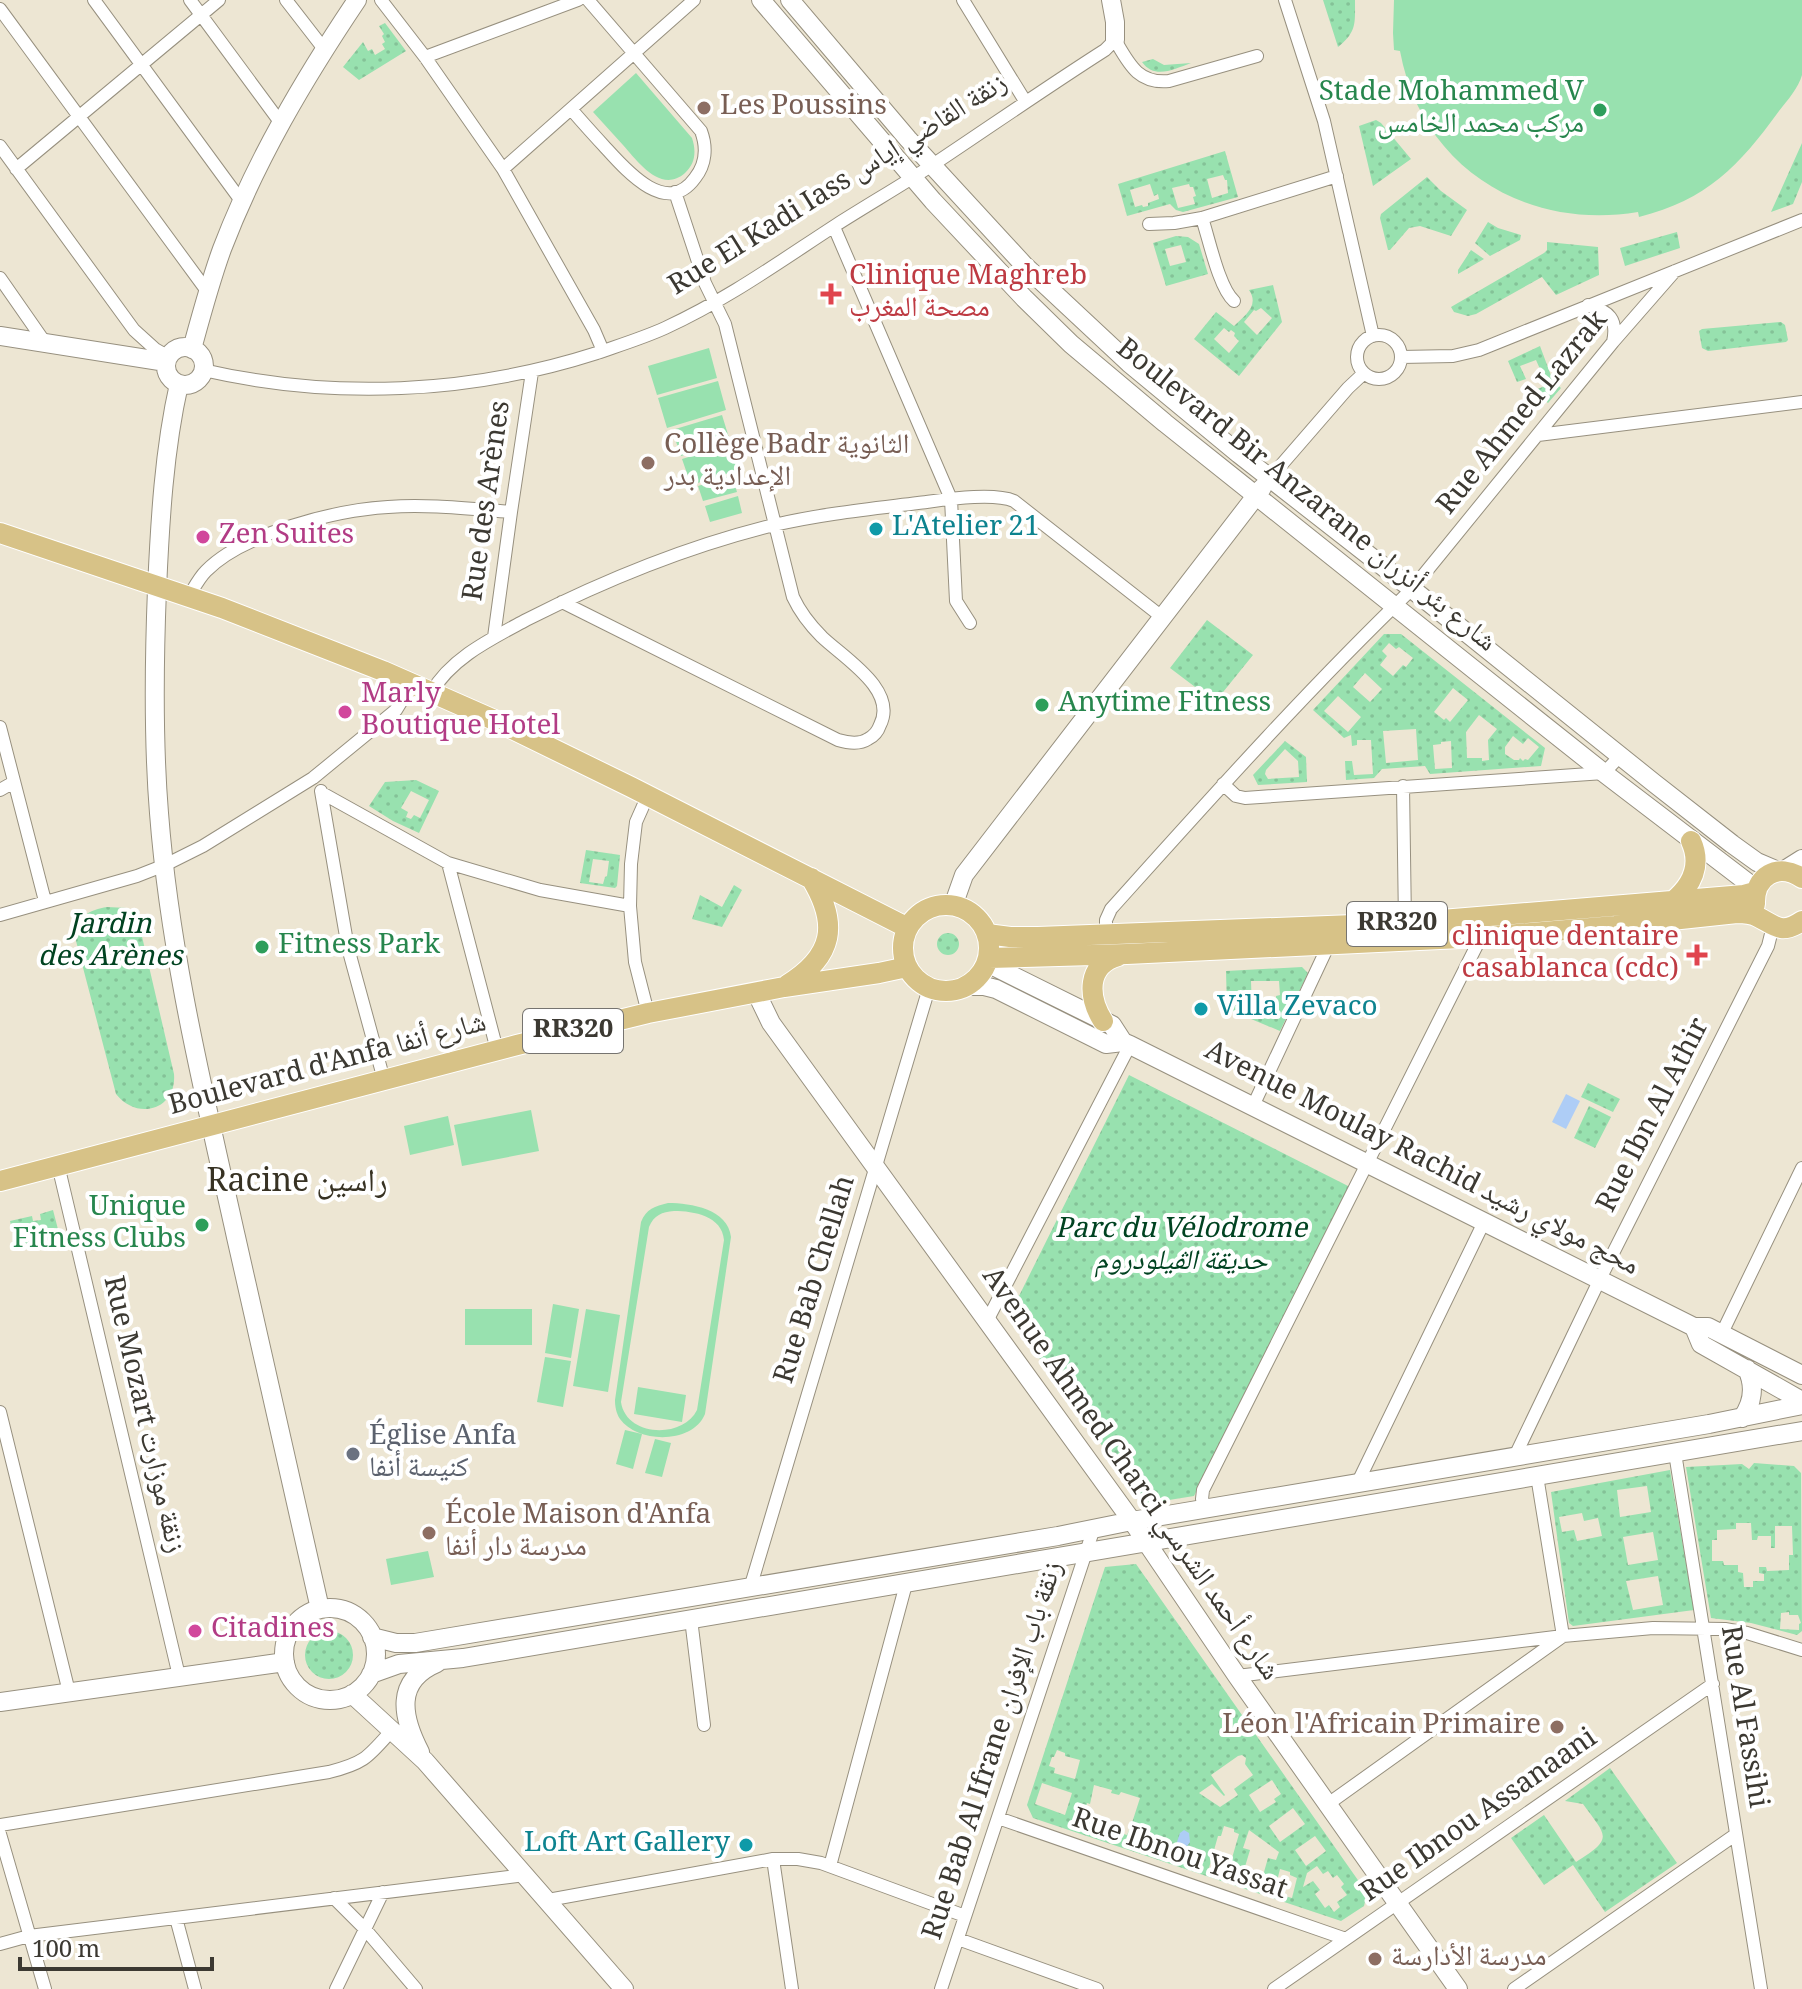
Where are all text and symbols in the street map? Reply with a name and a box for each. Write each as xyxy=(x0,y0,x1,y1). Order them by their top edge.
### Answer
street label: Rue El Kadi Iass زنقة القاضي إياس xyxy=(660,62,1018,310)
place label: Stade Mohammed V مركب محمد الخامس xyxy=(1319,70,1584,150)
place label: Les Poussins xyxy=(720,84,887,132)
marker: Les Poussins xyxy=(695,99,713,117)
marker: Stade Mohammed V مركب محمد الخامس xyxy=(1591,101,1609,119)
place label: Clinique Maghreb مصحة المغرب xyxy=(849,254,1087,334)
marker: Clinique Maghreb مصحة المغرب xyxy=(820,283,842,305)
street label: Rue Ahmed Lazrak xyxy=(1426,301,1622,527)
street label: Boulevard Bir Anzarane شارع بئر أنزران xyxy=(1104,328,1506,666)
street label: Rue des Arènes xyxy=(451,398,527,604)
place label: Collège Badr الثانوية الإعدادية بدر xyxy=(663,423,909,503)
marker: Collège Badr الثانوية الإعدادية بدر xyxy=(639,454,657,472)
place label: L'Atelier 21 xyxy=(892,505,1040,553)
place label: Zen Suites xyxy=(219,513,354,561)
marker: L'Atelier 21 xyxy=(867,520,885,538)
marker: Zen Suites xyxy=(194,528,212,546)
place label: Marly Boutique Hotel xyxy=(361,672,560,752)
place label: Anytime Fitness xyxy=(1058,681,1271,729)
marker: Anytime Fitness xyxy=(1033,696,1051,714)
marker: Marly Boutique Hotel xyxy=(336,703,354,721)
road number: RR320 xyxy=(1347,902,1447,946)
park label: Jardin des Arènes xyxy=(38,903,185,983)
place label: clinique dentaire casablanca (cdc) xyxy=(1451,915,1679,995)
place label: Fitness Park xyxy=(278,923,441,971)
marker: Fitness Park xyxy=(253,938,271,956)
marker: clinique dentaire casablanca (cdc) xyxy=(1686,944,1708,966)
place label: Villa Zevaco xyxy=(1217,985,1378,1033)
street label: Boulevard d'Anfa شارع أنفا xyxy=(164,1000,492,1132)
marker: Villa Zevaco xyxy=(1192,1000,1210,1018)
road number: RR320 xyxy=(523,1009,623,1053)
street label: Rue Ibn Al Athir xyxy=(1585,1010,1725,1222)
street label: Avenue Moulay Rachid محج مولاي رشيد xyxy=(1195,1029,1647,1291)
district label: Racine راسين xyxy=(206,1157,388,1211)
street label: Rue Bab Chellah xyxy=(763,1170,871,1390)
place label: Unique Fitness Clubs xyxy=(13,1185,186,1265)
park label: Parc du Vélodrome حديقة الڤيلودروم xyxy=(1055,1207,1309,1287)
marker: Unique Fitness Clubs xyxy=(193,1216,211,1234)
street label: Avenue Ahmed Charci شارع أحمد الشرسي xyxy=(967,1258,1291,1692)
street label: Rue Mozart زنقة موزارت xyxy=(87,1272,197,1558)
place label: Église Anfa كنيسة أنفا xyxy=(369,1414,517,1494)
marker: Église Anfa كنيسة أنفا xyxy=(344,1445,362,1463)
place label: École Maison d'Anfa مدرسة دار أنفا xyxy=(445,1493,711,1573)
marker: École Maison d'Anfa مدرسة دار أنفا xyxy=(420,1524,438,1542)
street label: Rue Bab Al Ifrane زنقة باب الإفران xyxy=(911,1555,1079,1947)
place label: Citadines xyxy=(211,1607,335,1655)
marker: Citadines xyxy=(186,1622,204,1640)
street label: Rue Al Fassihi xyxy=(1704,1622,1780,1812)
place label: Léon l'Africain Primaire xyxy=(1222,1703,1541,1751)
street label: Rue Ibnou Assanaani xyxy=(1351,1717,1609,1917)
marker: Léon l'Africain Primaire xyxy=(1548,1718,1566,1736)
street label: Rue Ibnou Yassat xyxy=(1065,1797,1294,1915)
place label: Loft Art Gallery xyxy=(524,1821,730,1869)
marker: Loft Art Gallery xyxy=(737,1836,755,1854)
scale bar xyxy=(20,1921,212,1971)
text: 100 m xyxy=(32,1931,101,1972)
place label: مدرسة الأدارسة xyxy=(1391,1935,1546,1983)
marker: مدرسة الأدارسة xyxy=(1366,1950,1384,1968)

